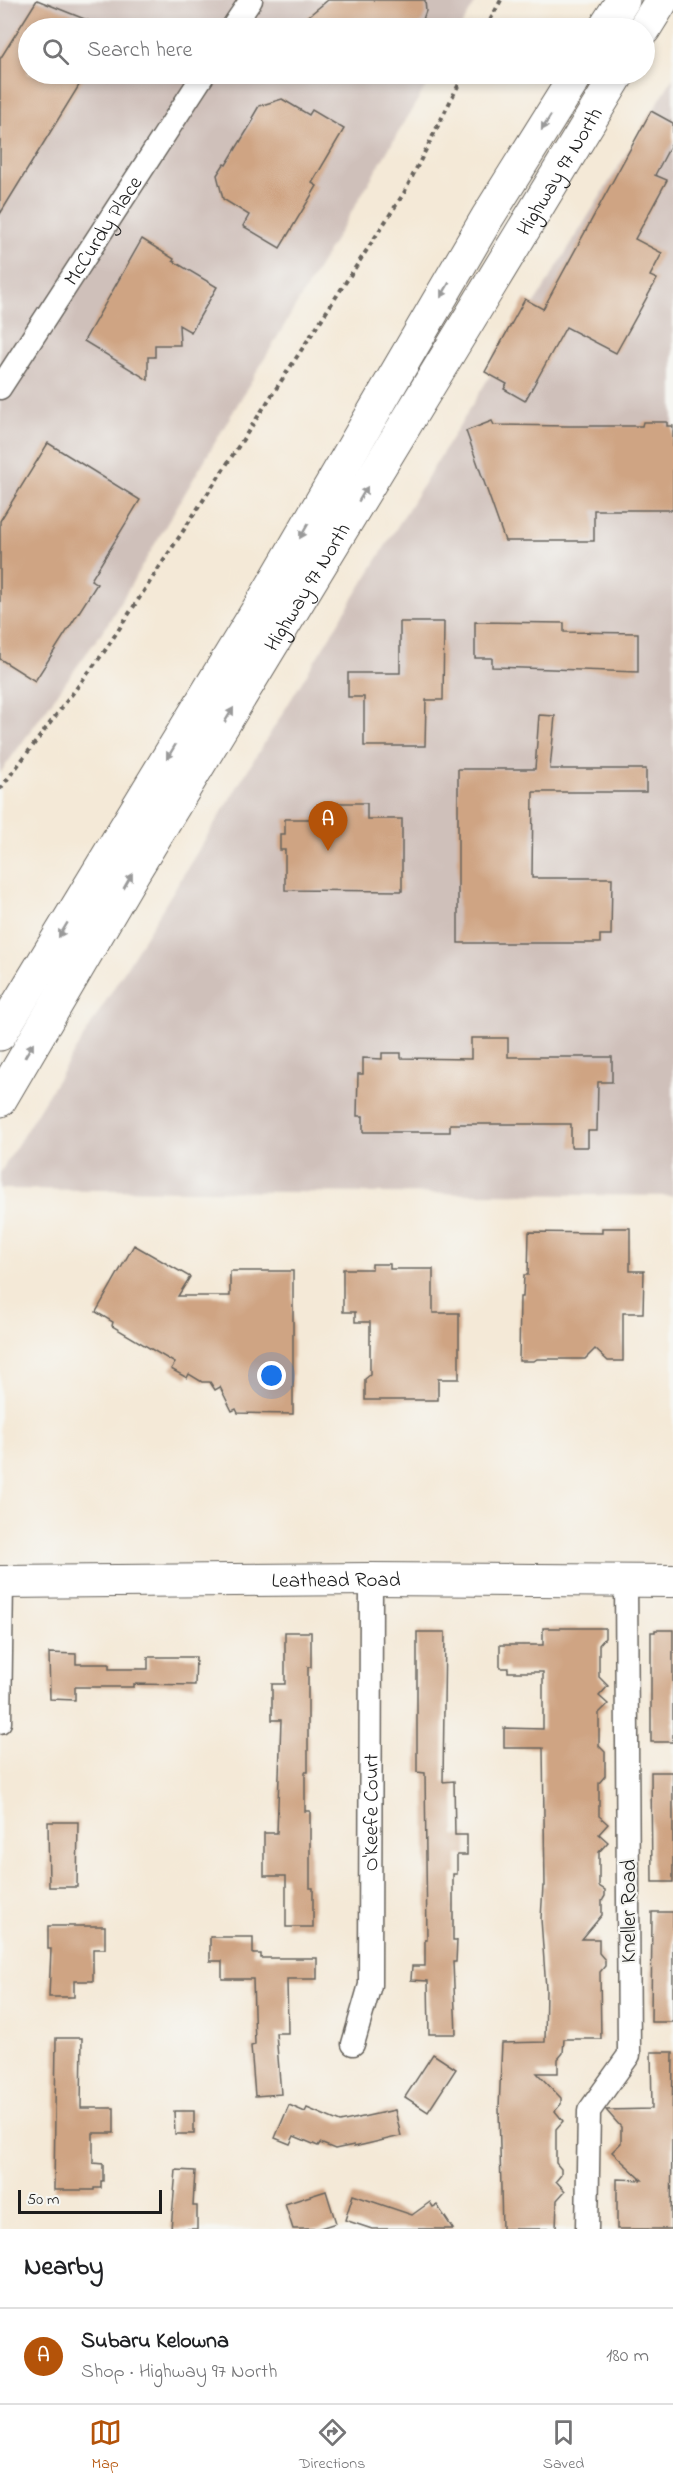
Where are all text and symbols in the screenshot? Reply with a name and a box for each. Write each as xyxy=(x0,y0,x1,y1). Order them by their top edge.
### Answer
search box xyxy=(18,18,655,84)
icon: search xyxy=(39,35,72,68)
text: Search here xyxy=(87,35,192,67)
street label: Highway 97 North xyxy=(510,102,611,242)
one-way arrow xyxy=(540,115,551,131)
street label: McCurdy Place xyxy=(57,170,151,292)
one-way arrow xyxy=(440,282,450,299)
one-way arrow xyxy=(358,486,369,502)
street label: Highway 97 North xyxy=(258,518,359,658)
one-way arrow xyxy=(299,523,310,539)
one-way arrow xyxy=(223,706,234,723)
one-way arrow xyxy=(166,744,177,760)
pin: A xyxy=(308,802,348,851)
one-way arrow xyxy=(122,873,133,889)
one-way arrow xyxy=(58,922,69,938)
one-way arrow xyxy=(24,1042,35,1058)
your location xyxy=(257,1361,286,1390)
street label: Leathead Road xyxy=(271,1566,401,1597)
street label: O'Keefe Court xyxy=(357,1754,388,1871)
street label: Kneller Road xyxy=(615,1859,645,1963)
scale bar xyxy=(18,2187,162,2214)
text: 50 m xyxy=(27,2188,59,2212)
text: Nearby xyxy=(24,2249,103,2287)
text: Subaru Kelowna xyxy=(81,2326,229,2358)
text: A xyxy=(37,2342,50,2371)
text: 180 m xyxy=(606,2342,649,2371)
text: Shop · Highway 97 North xyxy=(81,2358,277,2387)
tab: Map xyxy=(89,2416,122,2476)
tab: Directions xyxy=(299,2416,365,2476)
tab: Saved xyxy=(543,2416,584,2476)

